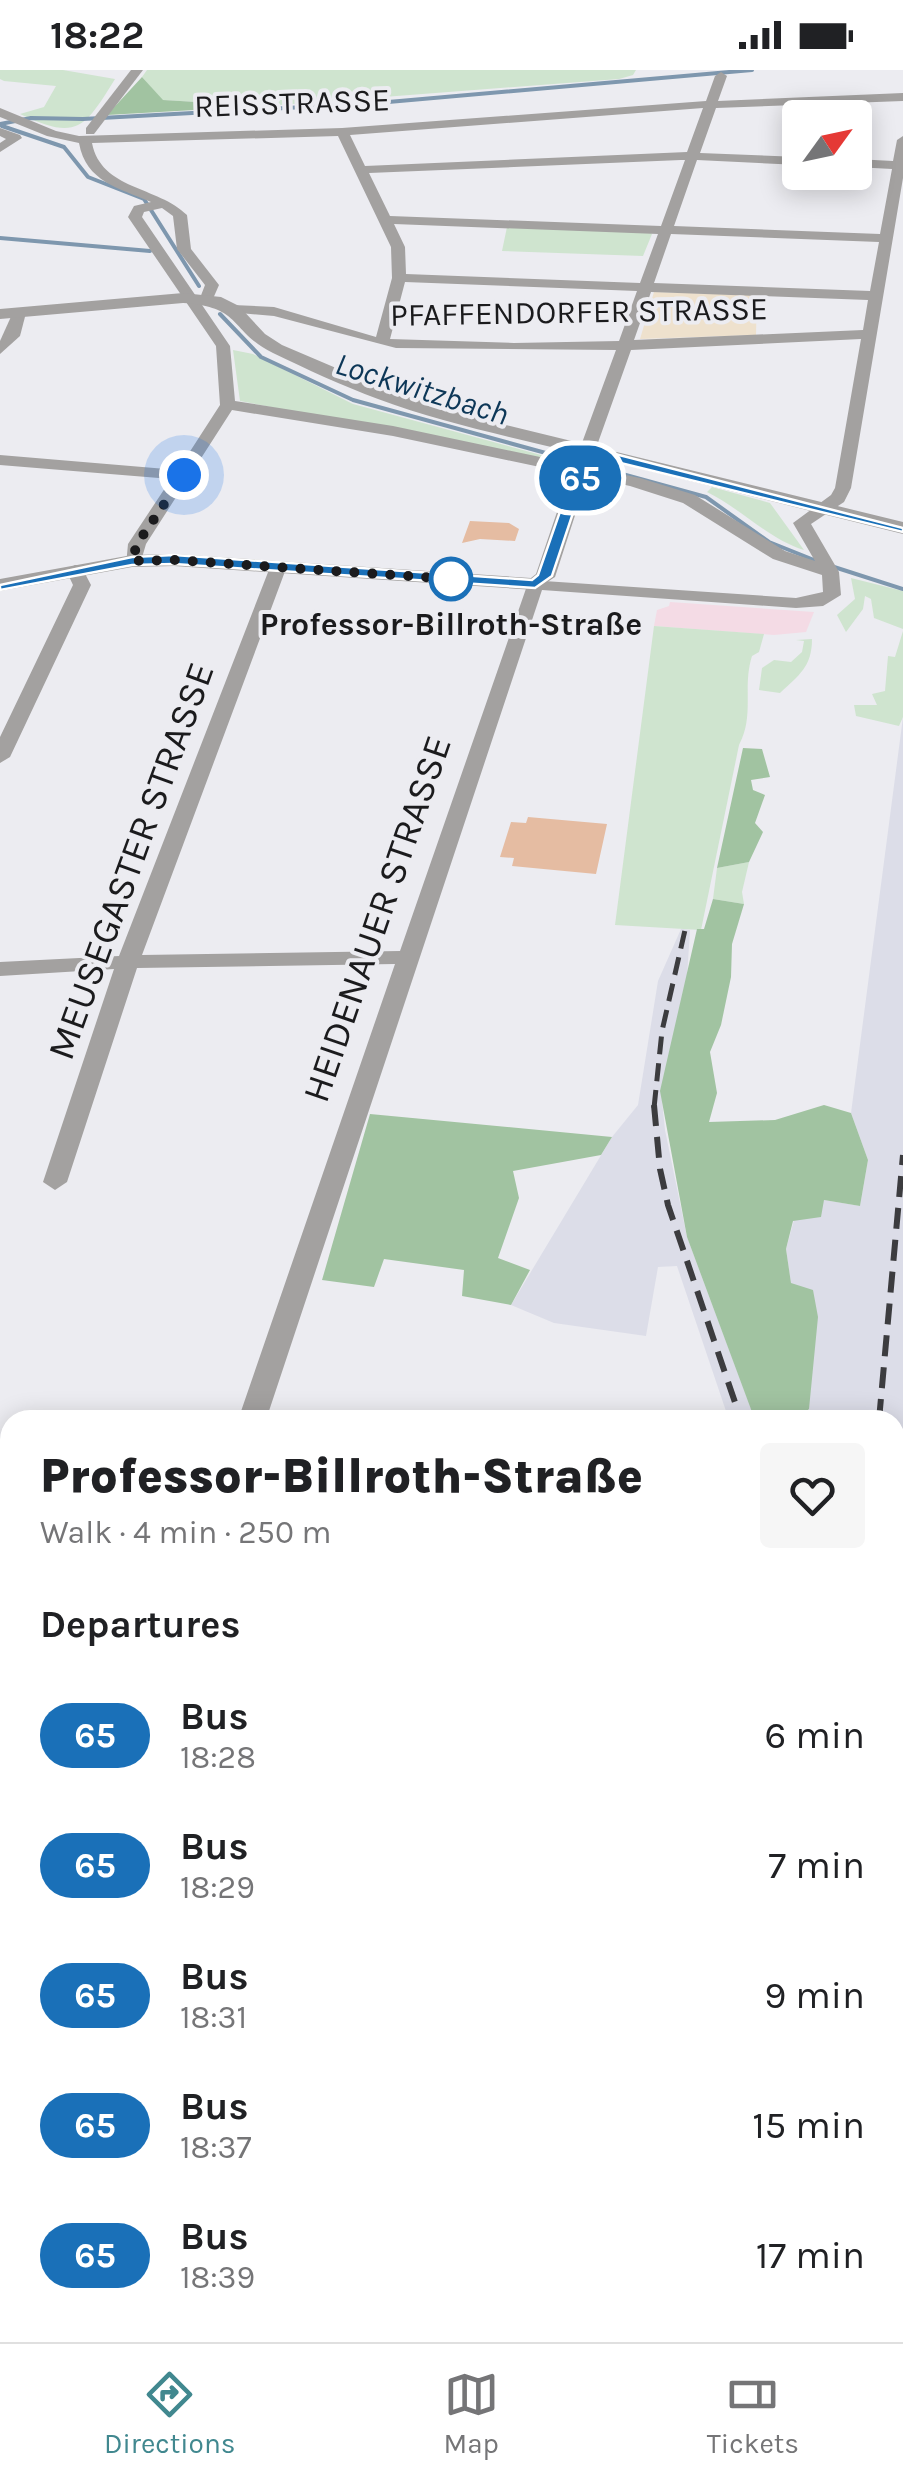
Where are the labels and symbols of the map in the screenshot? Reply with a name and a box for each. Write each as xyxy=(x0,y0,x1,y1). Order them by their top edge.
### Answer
street label: REISSTRASSE xyxy=(193,81,391,125)
north arrow xyxy=(782,100,872,190)
street label: PFAFFENDORFER STRASSE xyxy=(390,290,768,334)
water label: Lockwitzbach xyxy=(331,345,513,433)
line badge: 65 xyxy=(535,446,625,510)
your location xyxy=(159,450,209,500)
marker: Professor-Billroth-Straße xyxy=(430,558,472,600)
place label: Professor-Billroth-Straße xyxy=(260,606,642,643)
street label: MEUSEGASTER STRASSE xyxy=(38,656,224,1066)
street label: HEIDENAUER STRASSE xyxy=(293,730,461,1108)

